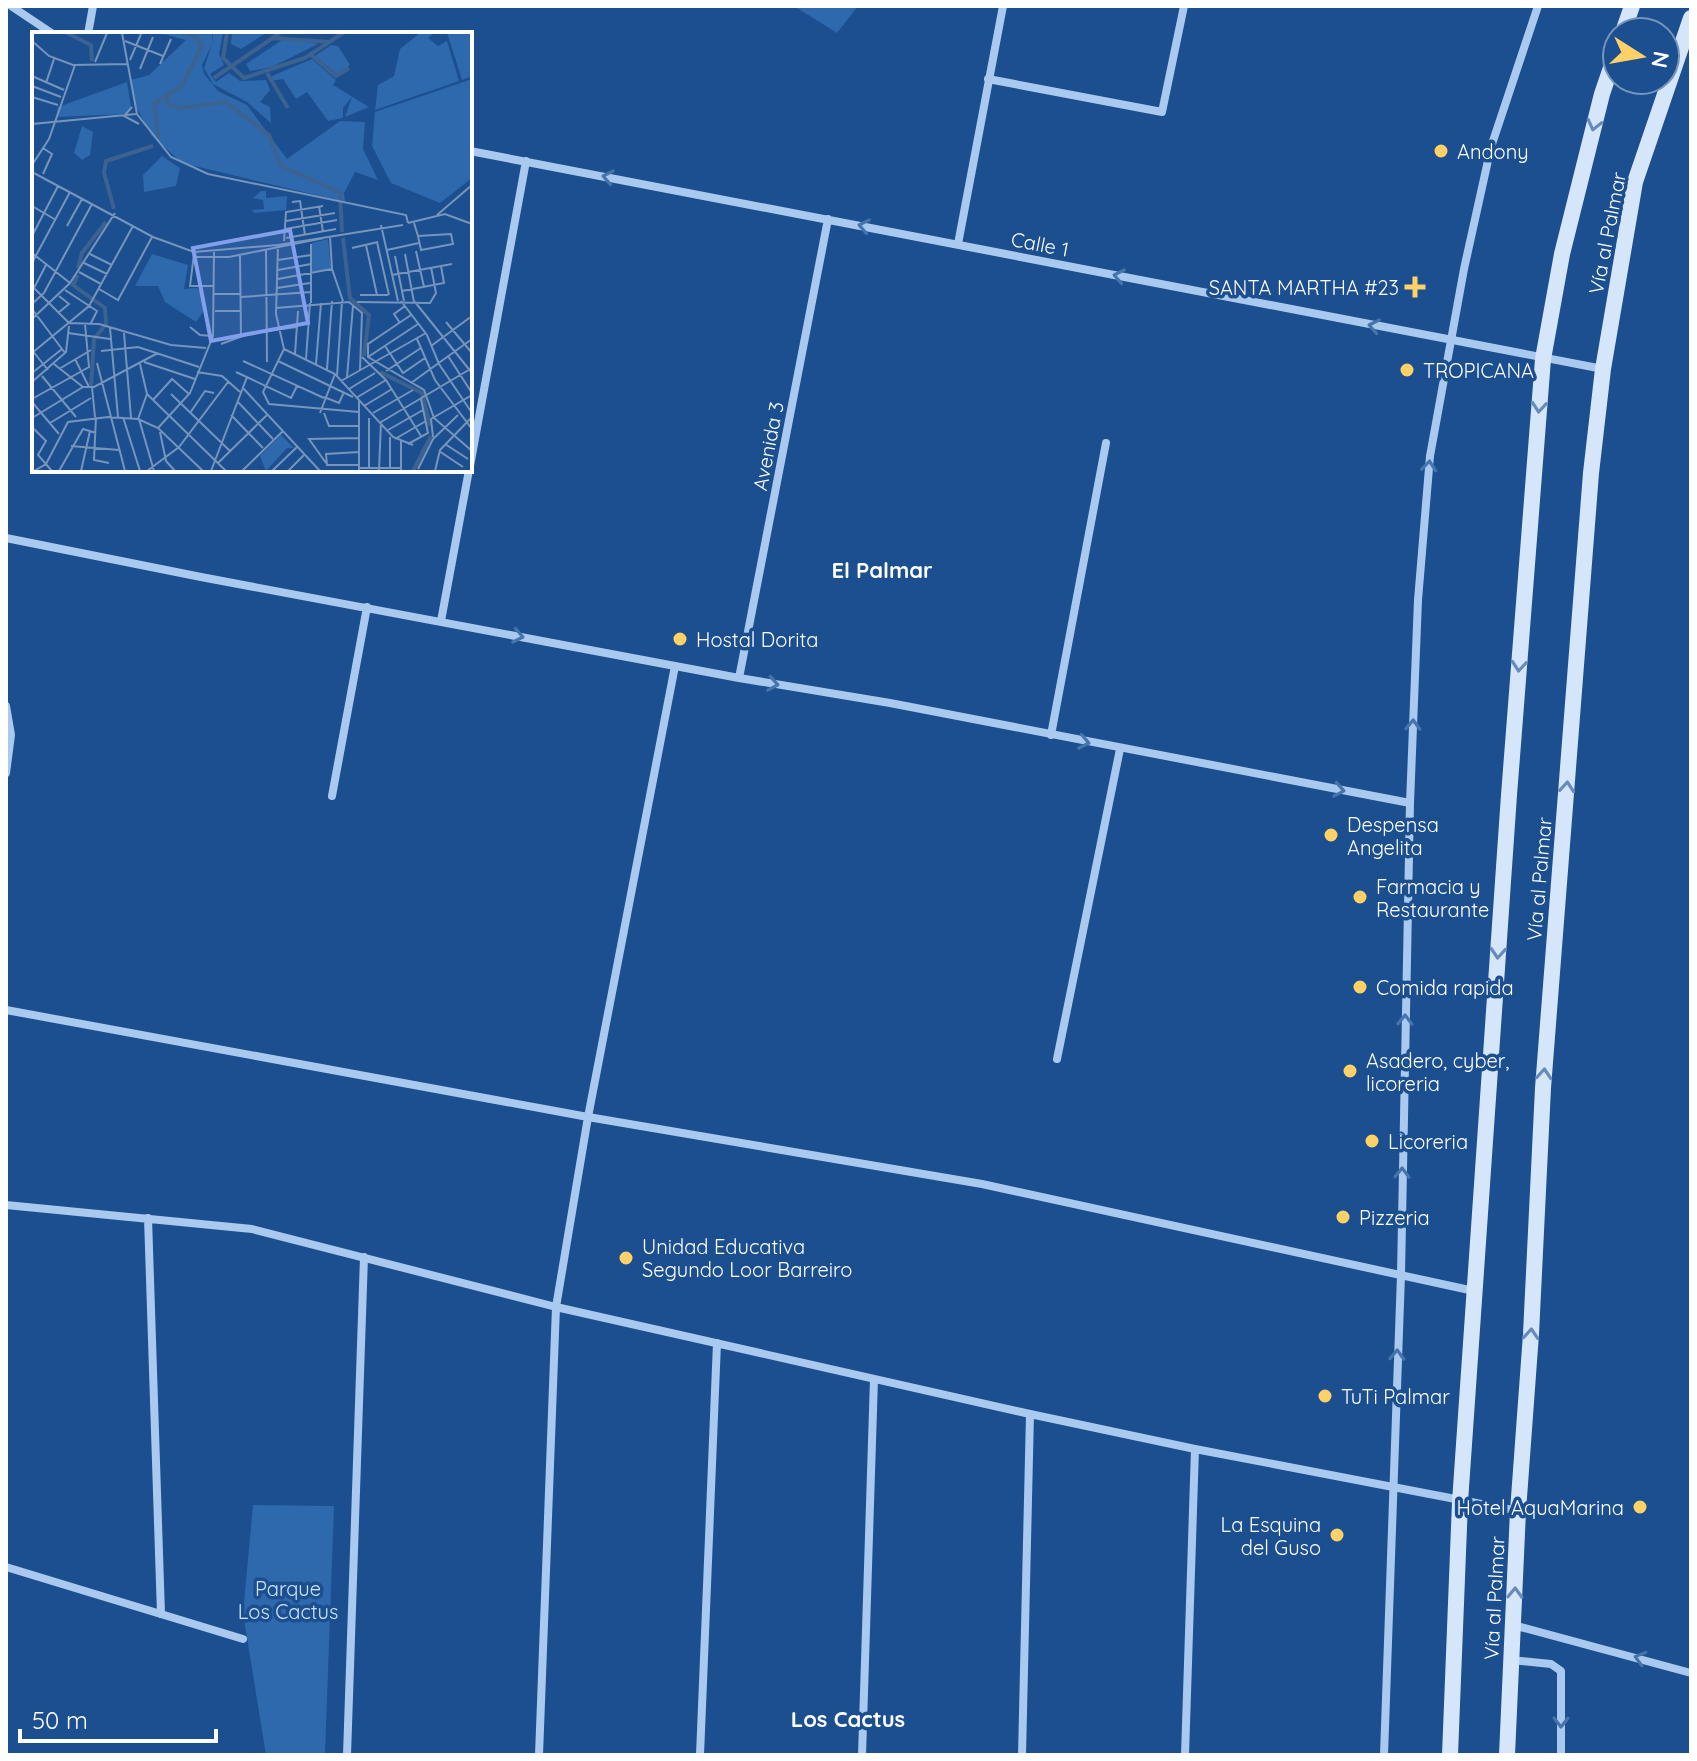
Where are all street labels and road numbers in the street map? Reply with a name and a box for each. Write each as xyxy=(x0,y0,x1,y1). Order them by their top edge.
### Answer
street label: Vía al Palmar xyxy=(1583,169,1631,296)
street label: Calle 1 xyxy=(1009,226,1071,262)
street label: Avenida 3 xyxy=(747,399,789,493)
street label: Vía al Palmar xyxy=(1521,816,1557,942)
street label: Vía al Palmar xyxy=(1478,1535,1510,1661)

